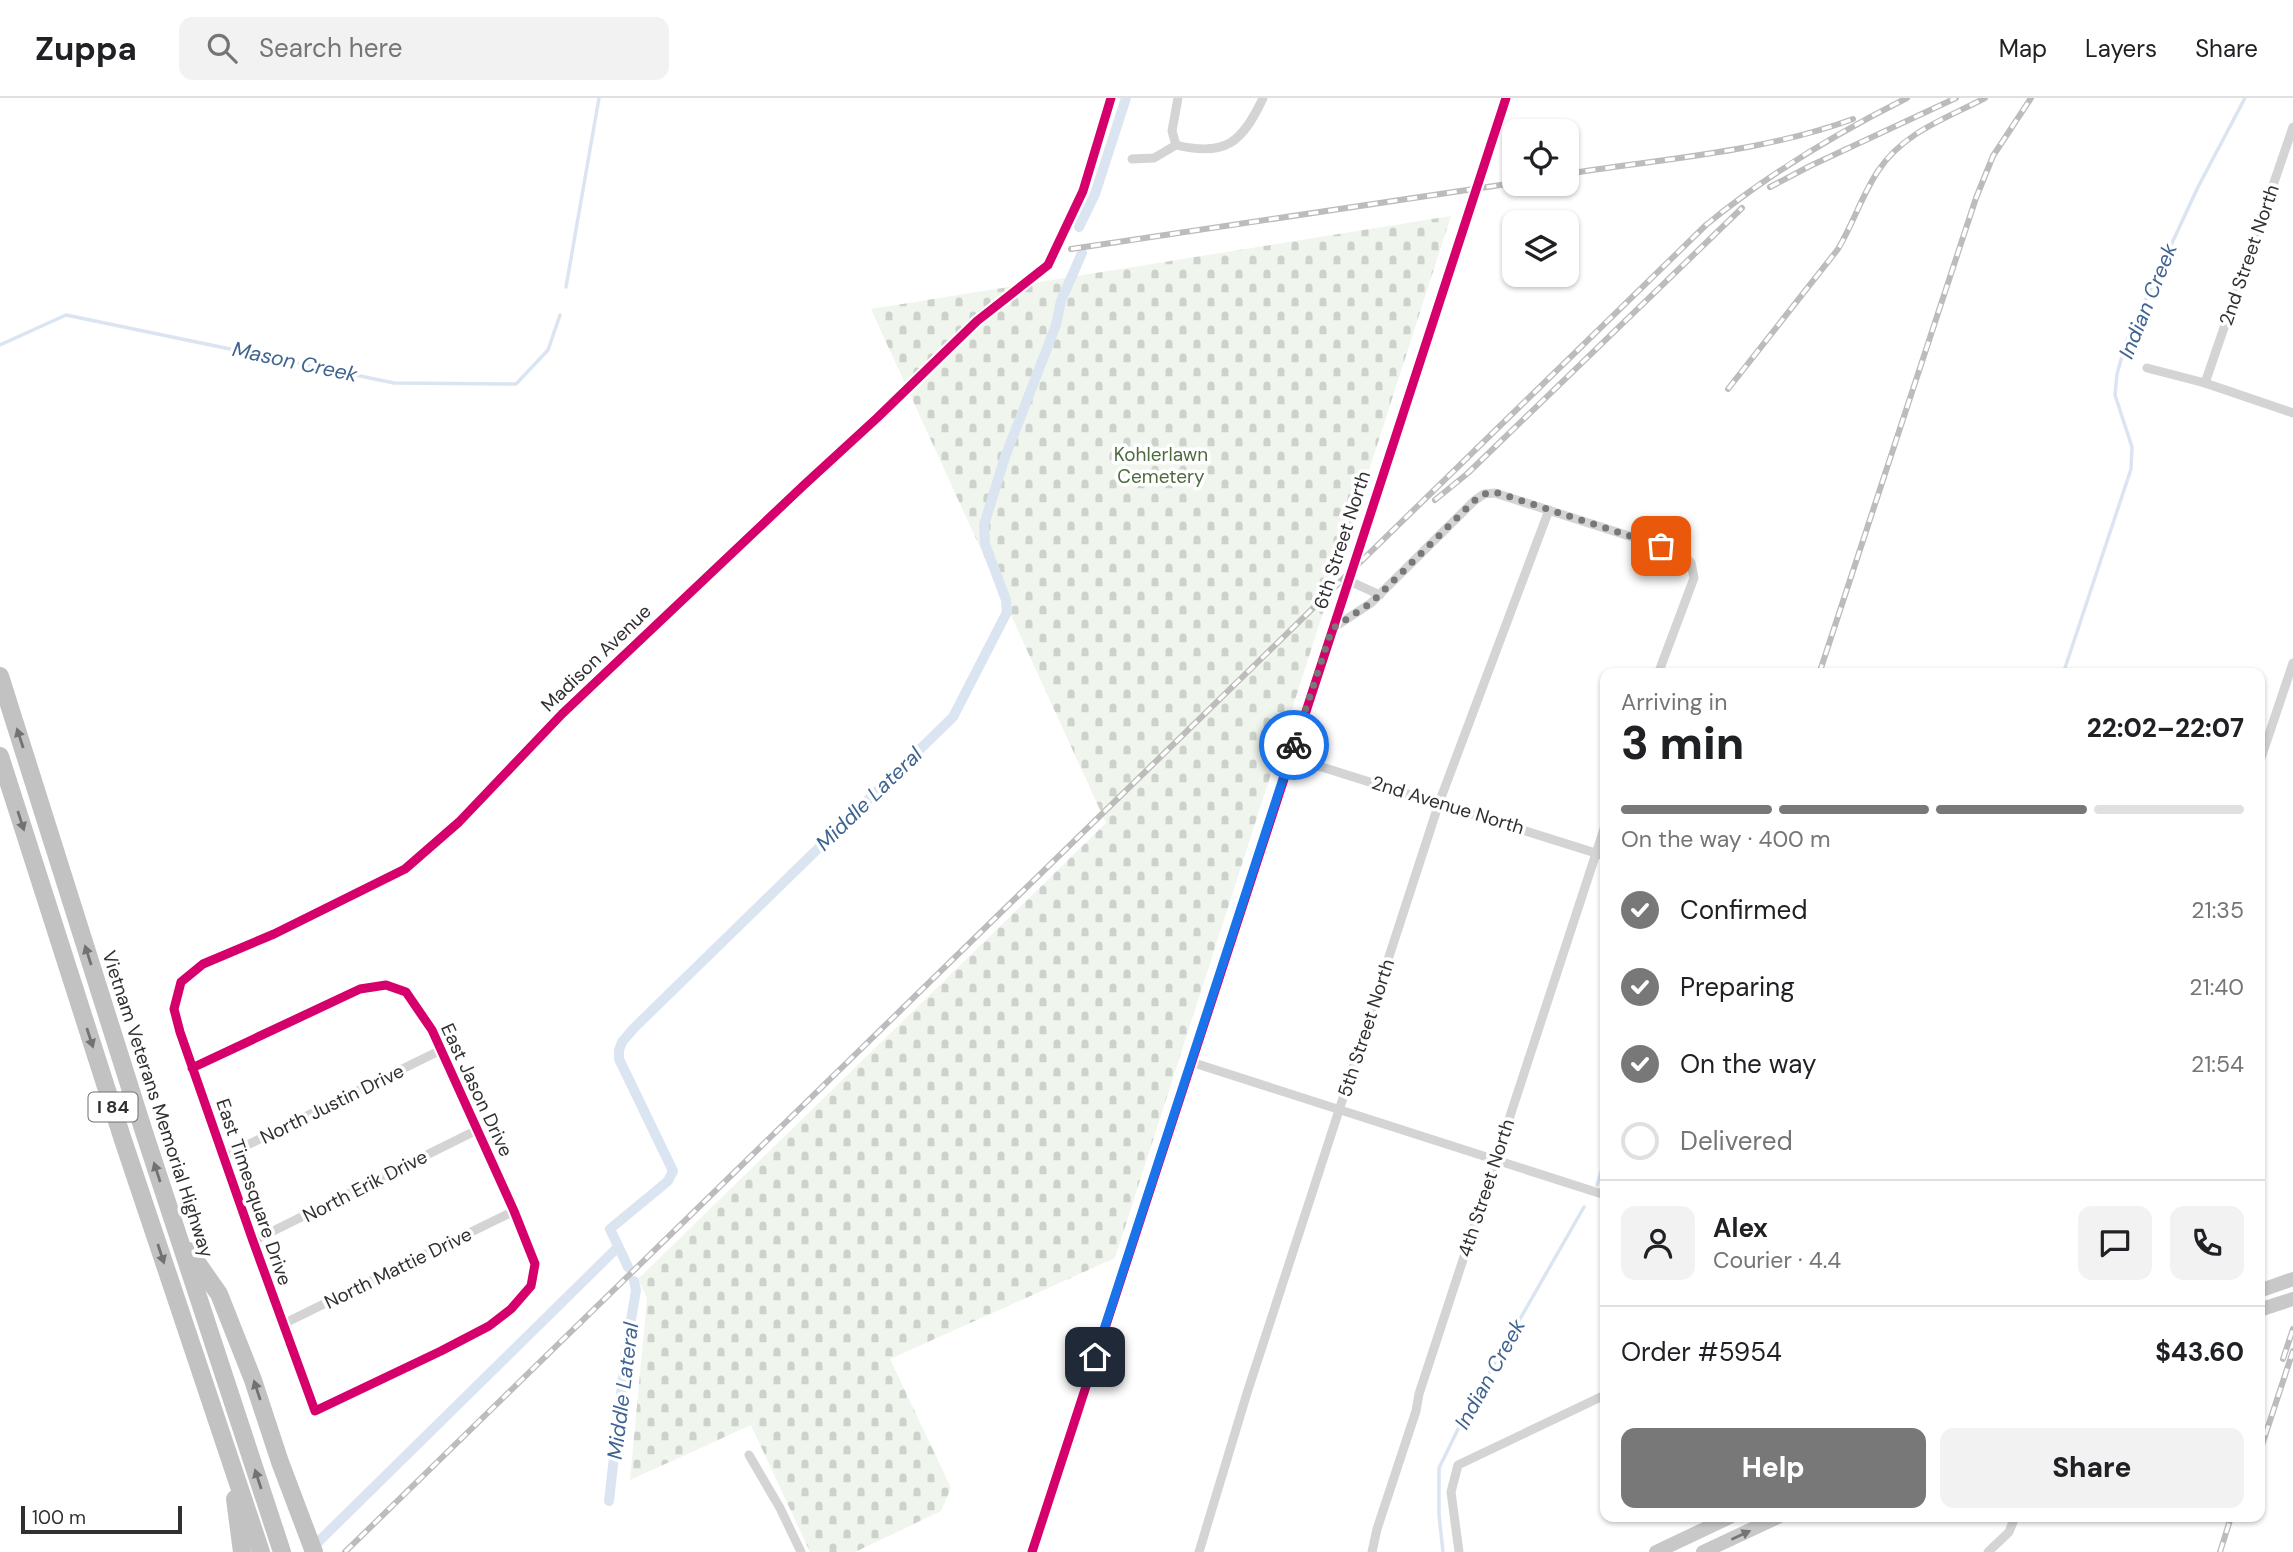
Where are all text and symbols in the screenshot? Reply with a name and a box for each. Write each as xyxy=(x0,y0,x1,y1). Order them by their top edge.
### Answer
search box xyxy=(179,17,669,80)
text: Zuppa xyxy=(35,27,137,70)
icon: search xyxy=(203,29,241,67)
text: Search here xyxy=(259,31,402,65)
text: Map xyxy=(1999,33,2047,64)
text: Layers xyxy=(2085,33,2157,64)
text: Share xyxy=(2195,33,2258,64)
map controls xyxy=(1502,119,1579,287)
button: locate xyxy=(1502,119,1579,196)
street label: 2nd Street North xyxy=(2213,181,2285,329)
button: layers xyxy=(1502,210,1579,287)
water label: Indian Creek xyxy=(2112,239,2184,363)
water label: Mason Creek xyxy=(230,335,360,389)
park label: Kohlerlawn Cemetery xyxy=(1114,442,1208,489)
street label: 6th Street North xyxy=(1308,468,1376,612)
pin xyxy=(1631,516,1691,576)
icon: bag xyxy=(1642,527,1680,565)
street label: Madison Avenue xyxy=(535,599,657,717)
text: Arriving in xyxy=(1621,687,1727,717)
courier xyxy=(1259,710,1329,780)
text: 22:02–22:07 xyxy=(2087,711,2244,745)
text: 3 min xyxy=(1621,713,1744,773)
icon: bike xyxy=(1275,726,1313,764)
one-way arrow xyxy=(14,727,24,748)
water label: Middle Lateral xyxy=(810,741,929,857)
street label: 2nd Avenue North xyxy=(1369,770,1527,840)
one-way arrow xyxy=(16,811,27,832)
text: On the way · 400 m xyxy=(1621,824,1830,854)
icon: check xyxy=(1621,891,1659,929)
text: Confirmed xyxy=(1680,893,1807,927)
text: 21:35 xyxy=(2191,895,2244,925)
one-way arrow xyxy=(82,944,93,965)
street label: Vietnam Veterans Memorial Highway xyxy=(96,947,220,1261)
street label: 5th Street North xyxy=(1332,956,1400,1100)
icon: check xyxy=(1621,968,1659,1006)
text: Preparing xyxy=(1680,970,1795,1004)
text: 21:40 xyxy=(2189,972,2244,1002)
street label: East Jason Drive xyxy=(435,1019,519,1161)
one-way arrow xyxy=(86,1027,96,1048)
icon: check xyxy=(1621,1045,1659,1083)
text: On the way xyxy=(1680,1047,1816,1081)
text: 21:54 xyxy=(2191,1049,2244,1079)
street label: North Justin Drive xyxy=(256,1058,408,1150)
road number: I 84 xyxy=(88,1092,138,1122)
street label: East Timesquare Drive xyxy=(210,1095,298,1289)
street label: 4th Street North xyxy=(1452,1116,1520,1260)
text: Delivered xyxy=(1680,1124,1793,1158)
street label: North Erik Drive xyxy=(298,1144,432,1228)
one-way arrow xyxy=(151,1161,162,1182)
button: person xyxy=(1621,1206,1695,1280)
button: chat xyxy=(2078,1206,2152,1280)
button: phone xyxy=(2170,1206,2244,1280)
text: Alex xyxy=(1713,1211,1768,1245)
street label: North Mattie Drive xyxy=(320,1221,476,1315)
one-way arrow xyxy=(156,1244,167,1265)
text: Courier · 4.4 xyxy=(1713,1245,1841,1275)
water label: Indian Creek xyxy=(1448,1314,1532,1434)
water label: Middle Lateral xyxy=(601,1321,645,1461)
pin xyxy=(1065,1327,1125,1387)
text: Order #5954 xyxy=(1621,1335,1782,1369)
text: $43.60 xyxy=(2155,1335,2244,1369)
icon: home xyxy=(1076,1338,1114,1376)
one-way arrow xyxy=(251,1380,261,1401)
button: Help xyxy=(1621,1428,1926,1508)
button: Share xyxy=(1940,1428,2244,1508)
one-way arrow xyxy=(253,1468,263,1489)
scale bar xyxy=(21,1503,182,1535)
text: 100 m xyxy=(32,1505,86,1530)
one-way arrow xyxy=(1731,1529,1751,1540)

